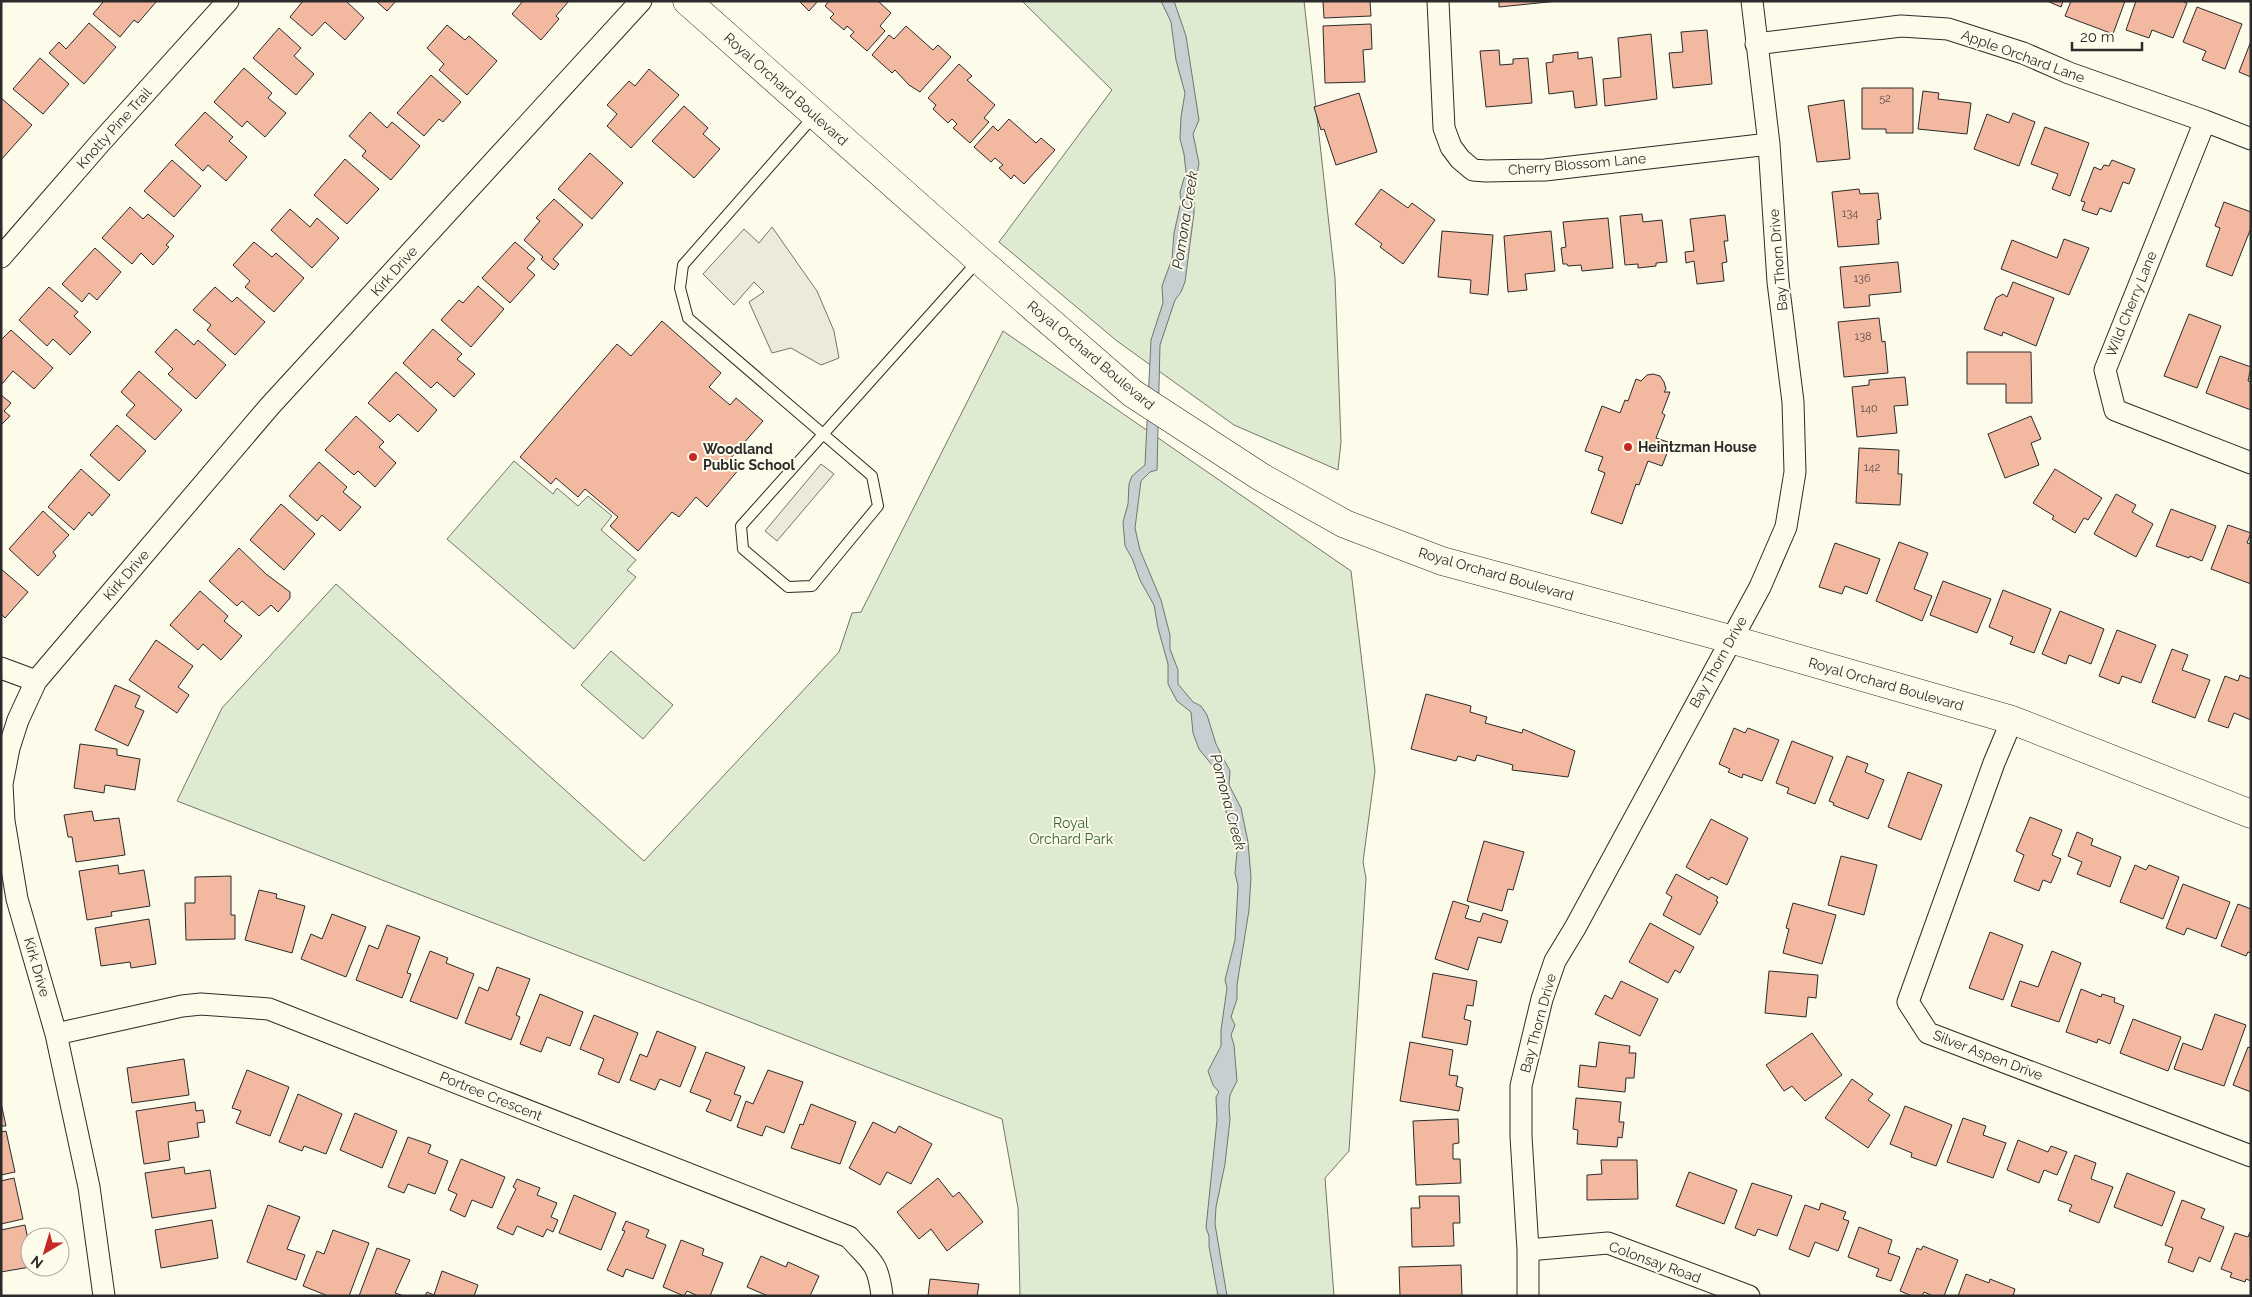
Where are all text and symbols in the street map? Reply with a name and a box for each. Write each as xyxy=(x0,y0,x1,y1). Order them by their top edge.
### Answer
scale bar xyxy=(2072,20,2142,52)
street label: Apple Orchard Lane xyxy=(1959,26,2087,86)
text: 20 m xyxy=(2080,28,2115,46)
street label: Royal Orchard Boulevard xyxy=(721,29,851,149)
street label: Knotty Pine Trail xyxy=(73,84,155,172)
house number: 52 xyxy=(1879,92,1891,105)
street label: Cherry Blossom Lane xyxy=(1507,150,1647,178)
water label: Pomona Creek xyxy=(1168,170,1202,270)
house number: 134 xyxy=(1842,207,1858,220)
street label: Bay Thorn Drive xyxy=(1766,208,1790,312)
street label: Kirk Drive xyxy=(368,243,420,299)
street label: Wild Cherry Lane xyxy=(2103,249,2159,359)
house number: 136 xyxy=(1853,272,1871,285)
street label: Royal Orchard Boulevard xyxy=(1024,297,1158,413)
house number: 138 xyxy=(1854,330,1872,343)
house number: 140 xyxy=(1860,402,1878,415)
place label: Heintzman House xyxy=(1638,439,1757,455)
place label: Woodland Public School xyxy=(703,441,795,473)
marker: Heintzman House xyxy=(1622,441,1634,453)
marker: Woodland Public School xyxy=(687,451,699,463)
house number: 142 xyxy=(1864,461,1880,474)
street label: Royal Orchard Boulevard xyxy=(1417,544,1575,604)
street label: Kirk Drive xyxy=(100,547,152,603)
street label: Bay Thorn Drive xyxy=(1686,613,1750,711)
street label: Royal Orchard Boulevard xyxy=(1807,654,1965,714)
water label: Pomona Creek xyxy=(1206,752,1250,852)
park label: Royal Orchard Park xyxy=(1029,815,1114,847)
street label: Kirk Drive xyxy=(21,935,53,999)
street label: Bay Thorn Drive xyxy=(1517,972,1559,1074)
street label: Silver Aspen Drive xyxy=(1931,1027,2045,1083)
street label: Portree Crescent xyxy=(437,1068,545,1124)
north arrow xyxy=(20,1227,70,1277)
street label: Colonsay Road xyxy=(1607,1238,1703,1286)
text: N xyxy=(28,1253,46,1272)

